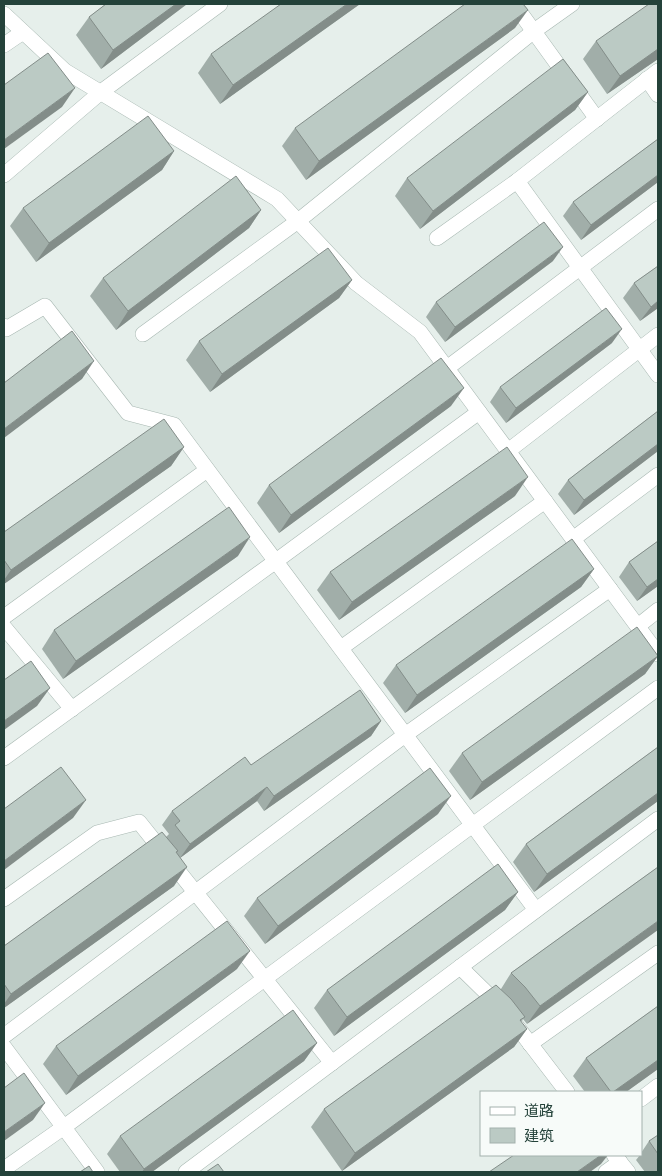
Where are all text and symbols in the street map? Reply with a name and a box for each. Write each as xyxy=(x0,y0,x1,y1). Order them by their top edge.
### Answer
legend xyxy=(480,1091,642,1156)
text: 道路 xyxy=(524,1102,554,1120)
text: 建筑 xyxy=(524,1127,554,1145)

